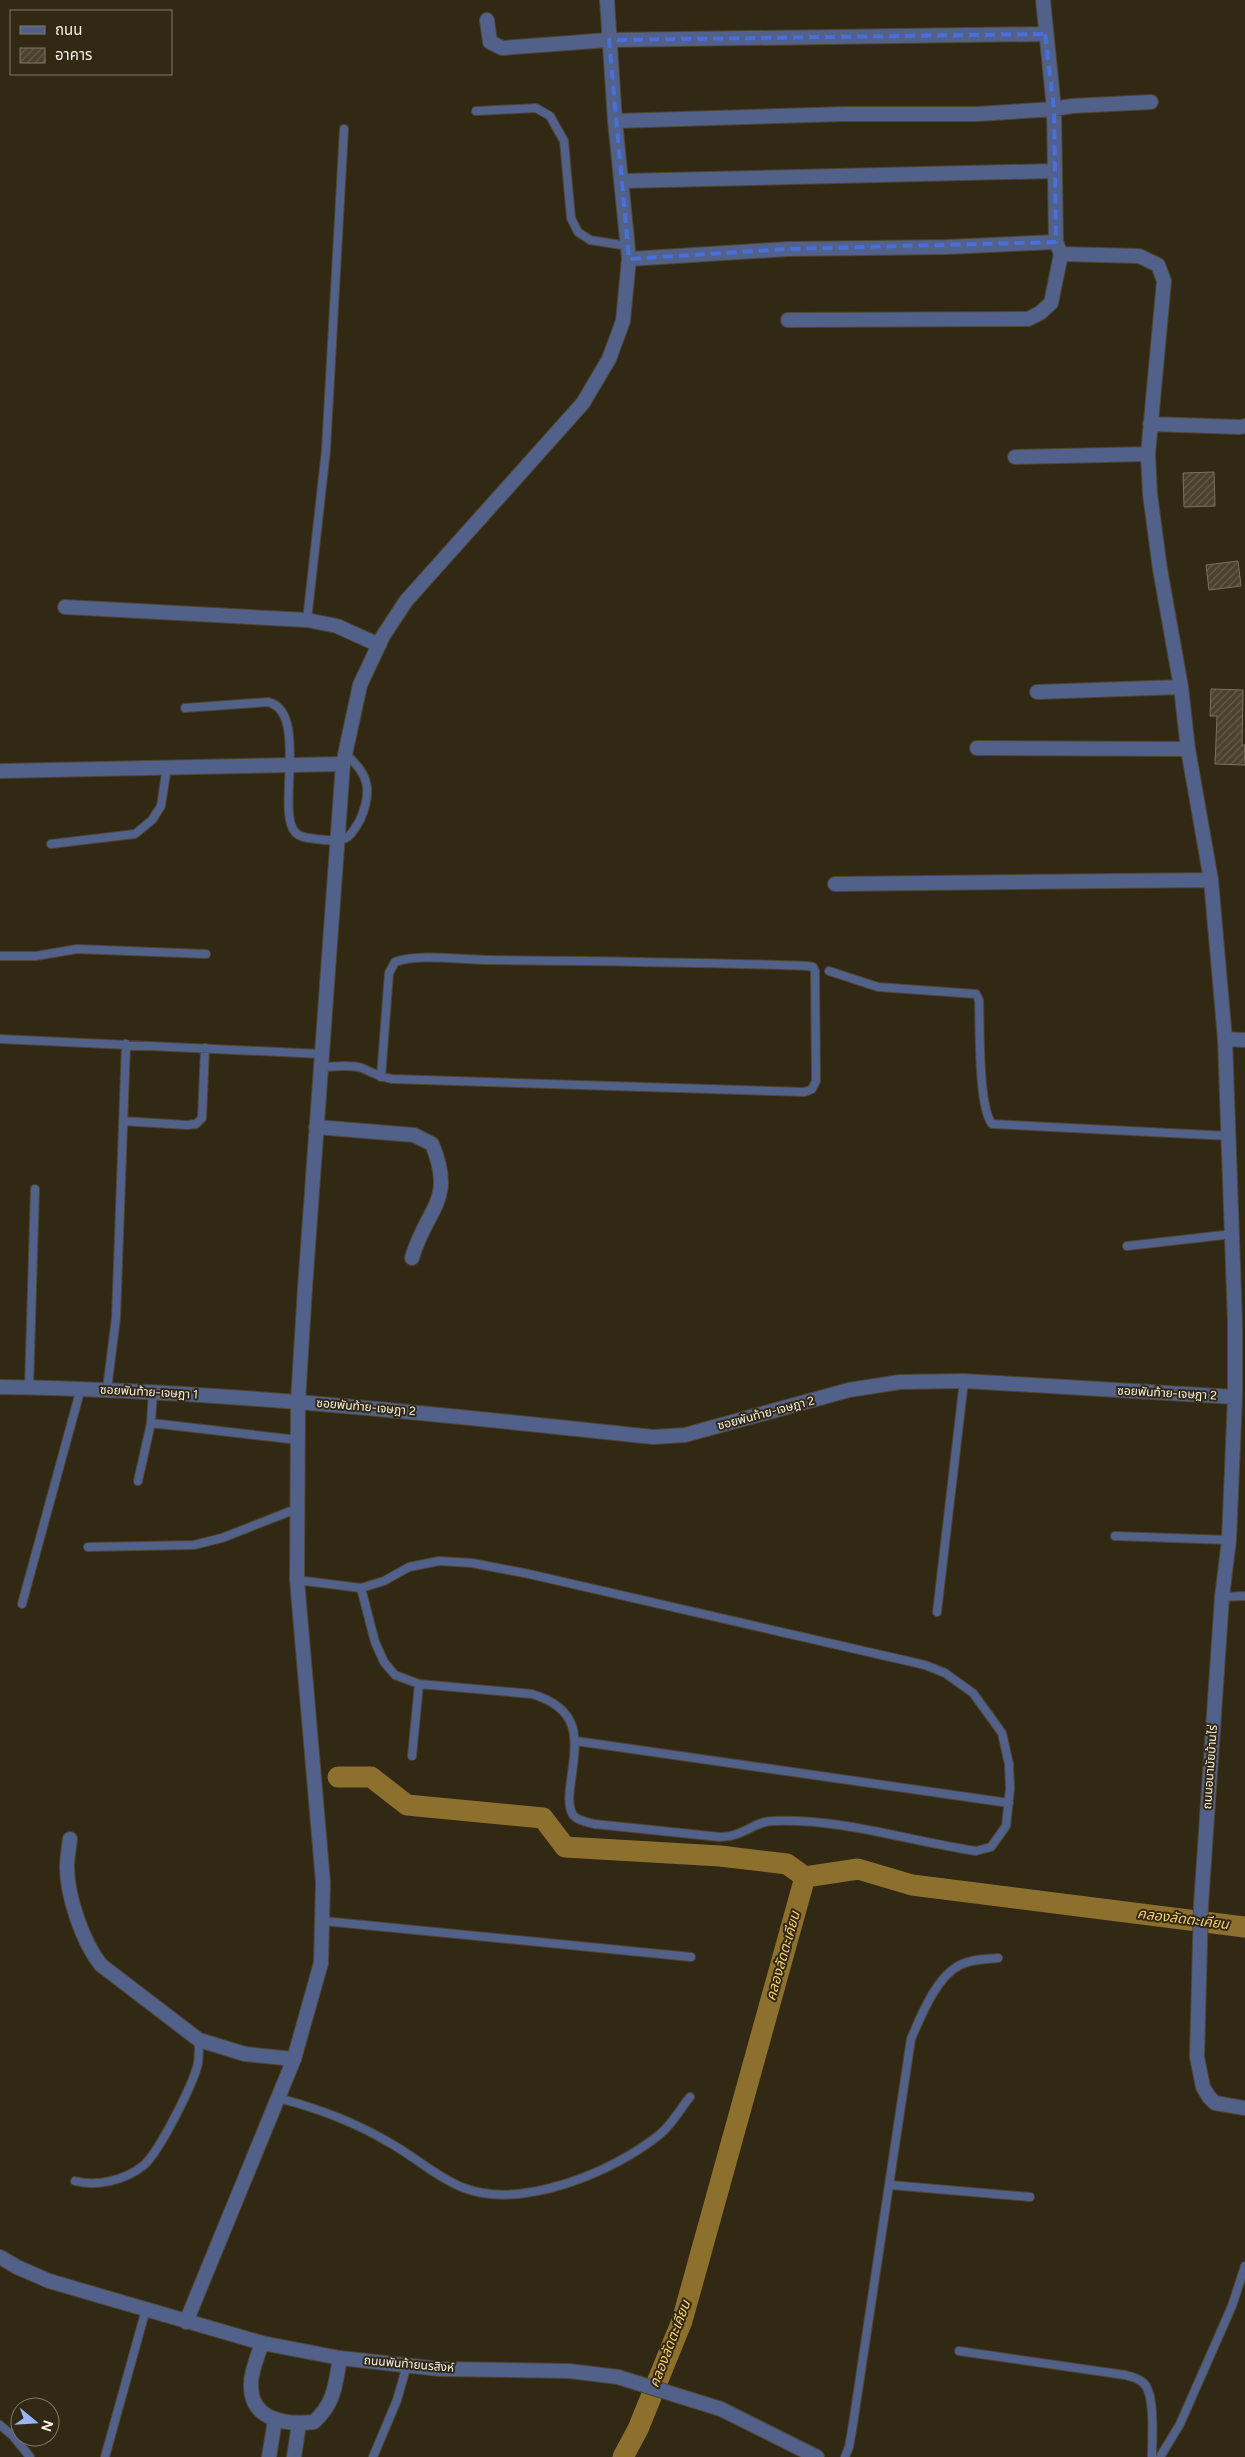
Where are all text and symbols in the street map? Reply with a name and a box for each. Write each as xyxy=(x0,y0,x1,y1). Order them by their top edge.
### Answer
legend xyxy=(10,10,172,75)
text: ถนน xyxy=(55,21,82,39)
text: อาคาร xyxy=(55,46,92,64)
street label: ซอยพันท้าย-เจษฎา 1 xyxy=(100,1382,198,1402)
street label: ซอยพันท้าย-เจษฎา 2 xyxy=(1117,1383,1217,1403)
street label: ซอยพันท้าย-เจษฎา 2 xyxy=(716,1393,816,1433)
street label: ซอยพันท้าย-เจษฎา 2 xyxy=(316,1396,416,1418)
street label: ถนนอนามัยบ้านไร่ xyxy=(1200,1724,1220,1810)
water label: คลองลัดตะเคียน xyxy=(1136,1905,1231,1933)
water label: คลองลัดตะเคียน xyxy=(762,1908,804,2003)
water label: คลองลัดตะเคียน xyxy=(646,2297,695,2390)
street label: ถนนพันท้ายนรสิงห์ xyxy=(363,2353,455,2375)
north arrow xyxy=(10,2397,60,2447)
text: N xyxy=(37,2418,57,2434)

